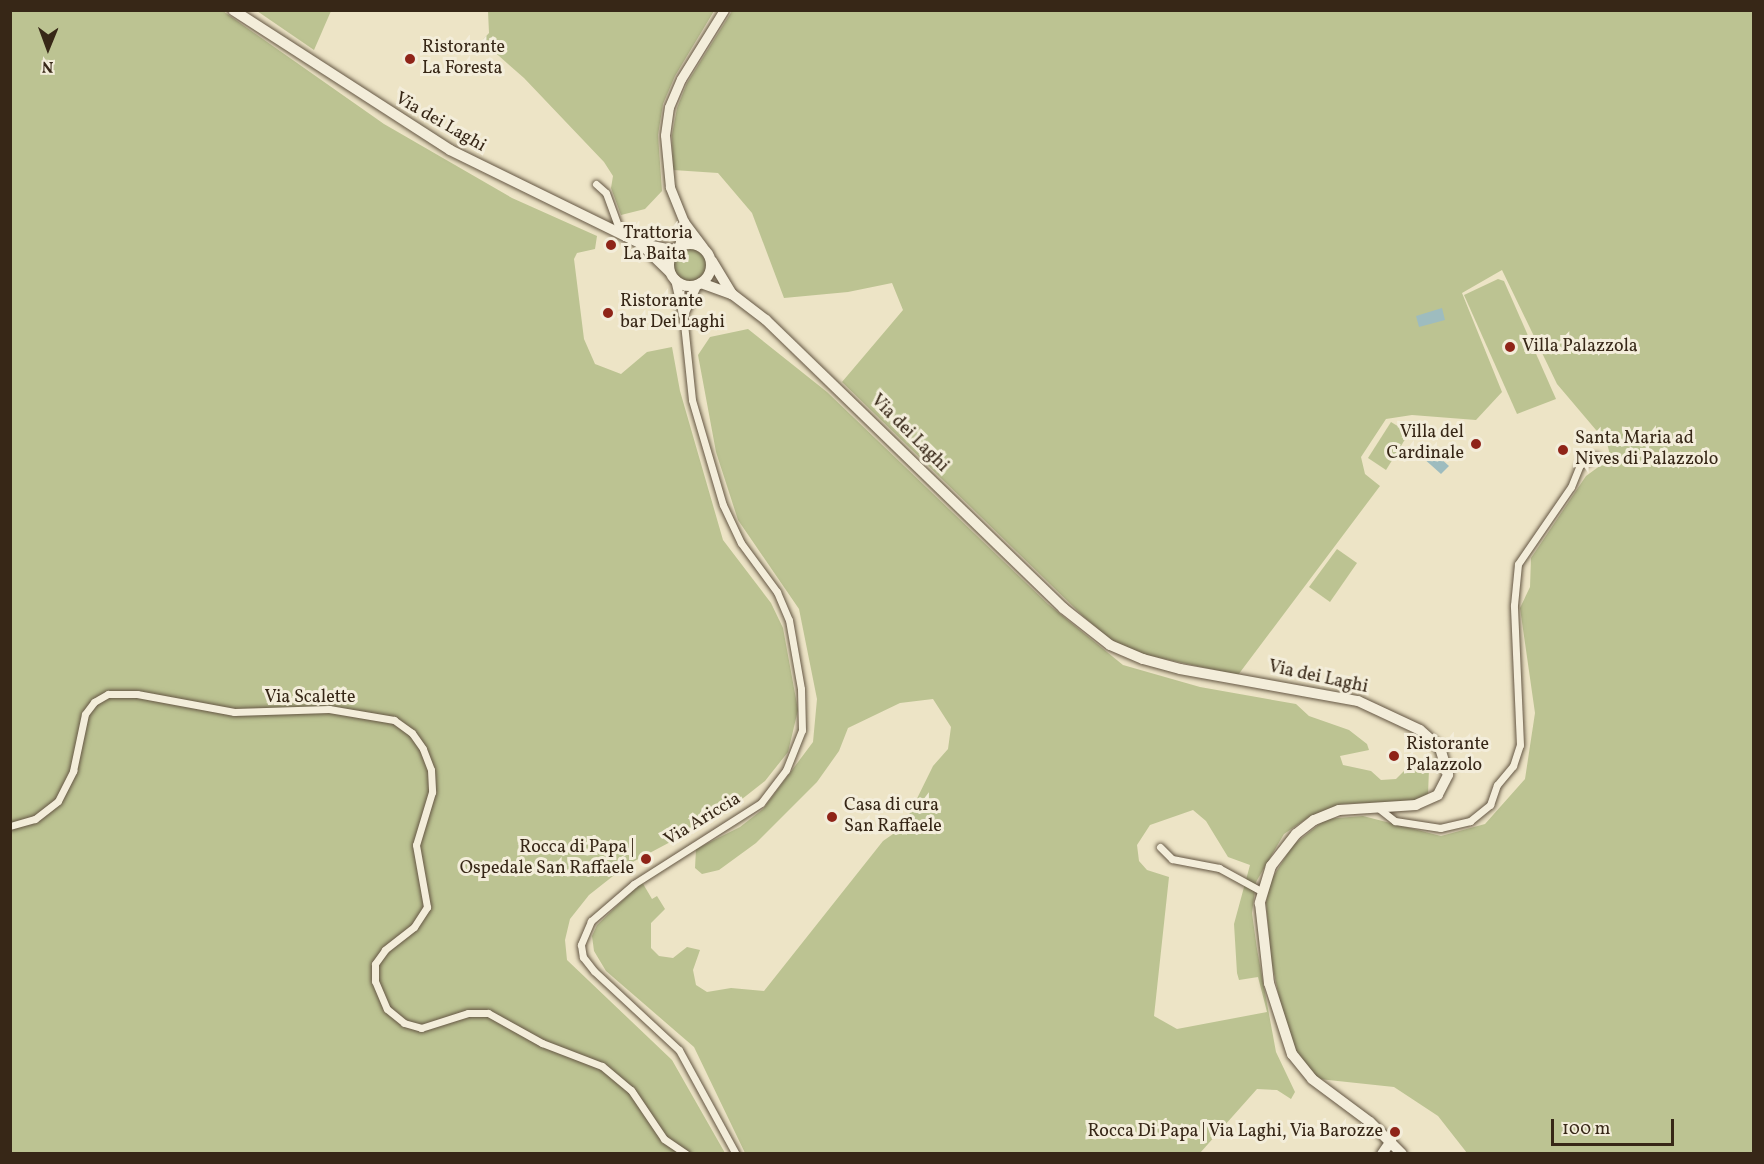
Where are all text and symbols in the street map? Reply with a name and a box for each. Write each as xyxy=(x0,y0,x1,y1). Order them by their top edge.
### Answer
north arrow xyxy=(18,18,78,78)
place label: Ristorante La Foresta xyxy=(422,38,505,80)
marker: Ristorante La Foresta xyxy=(403,52,417,66)
text: N xyxy=(42,55,54,77)
street label: Via dei Laghi xyxy=(391,88,489,158)
place label: Trattoria La Baita xyxy=(623,224,693,266)
marker: Trattoria La Baita xyxy=(604,238,618,252)
place label: Ristorante bar Dei Laghi xyxy=(620,292,725,334)
marker: Ristorante bar Dei Laghi xyxy=(601,306,615,320)
place label: Villa Palazzola xyxy=(1522,336,1638,358)
marker: Villa Palazzola xyxy=(1503,340,1517,354)
street label: Via dei Laghi xyxy=(865,390,953,478)
place label: Villa del Cardinale xyxy=(1387,423,1464,466)
place label: Santa Maria ad Nives di Palazzolo xyxy=(1575,429,1718,472)
marker: Villa del Cardinale xyxy=(1469,437,1483,451)
marker: Santa Maria ad Nives di Palazzolo xyxy=(1556,443,1570,457)
street label: Via dei Laghi xyxy=(1266,657,1370,699)
street label: Via Scalette xyxy=(264,687,356,709)
place label: Ristorante Palazzolo xyxy=(1406,735,1489,777)
marker: Ristorante Palazzolo xyxy=(1387,749,1401,763)
street label: Via Ariccia xyxy=(661,789,745,851)
place label: Casa di cura San Raffaele xyxy=(844,796,942,838)
marker: Casa di cura San Raffaele xyxy=(825,810,839,824)
place label: Rocca di Papa | Ospedale San Raffaele xyxy=(460,838,634,880)
marker: Rocca di Papa | Ospedale San Raffaele xyxy=(639,852,653,866)
scale bar xyxy=(1554,1107,1677,1145)
text: 100 m xyxy=(1562,1117,1611,1142)
place label: Rocca Di Papa | Via Laghi, Via Barozze xyxy=(1086,1121,1383,1143)
marker: Rocca Di Papa | Via Laghi, Via Barozze xyxy=(1388,1125,1402,1139)

